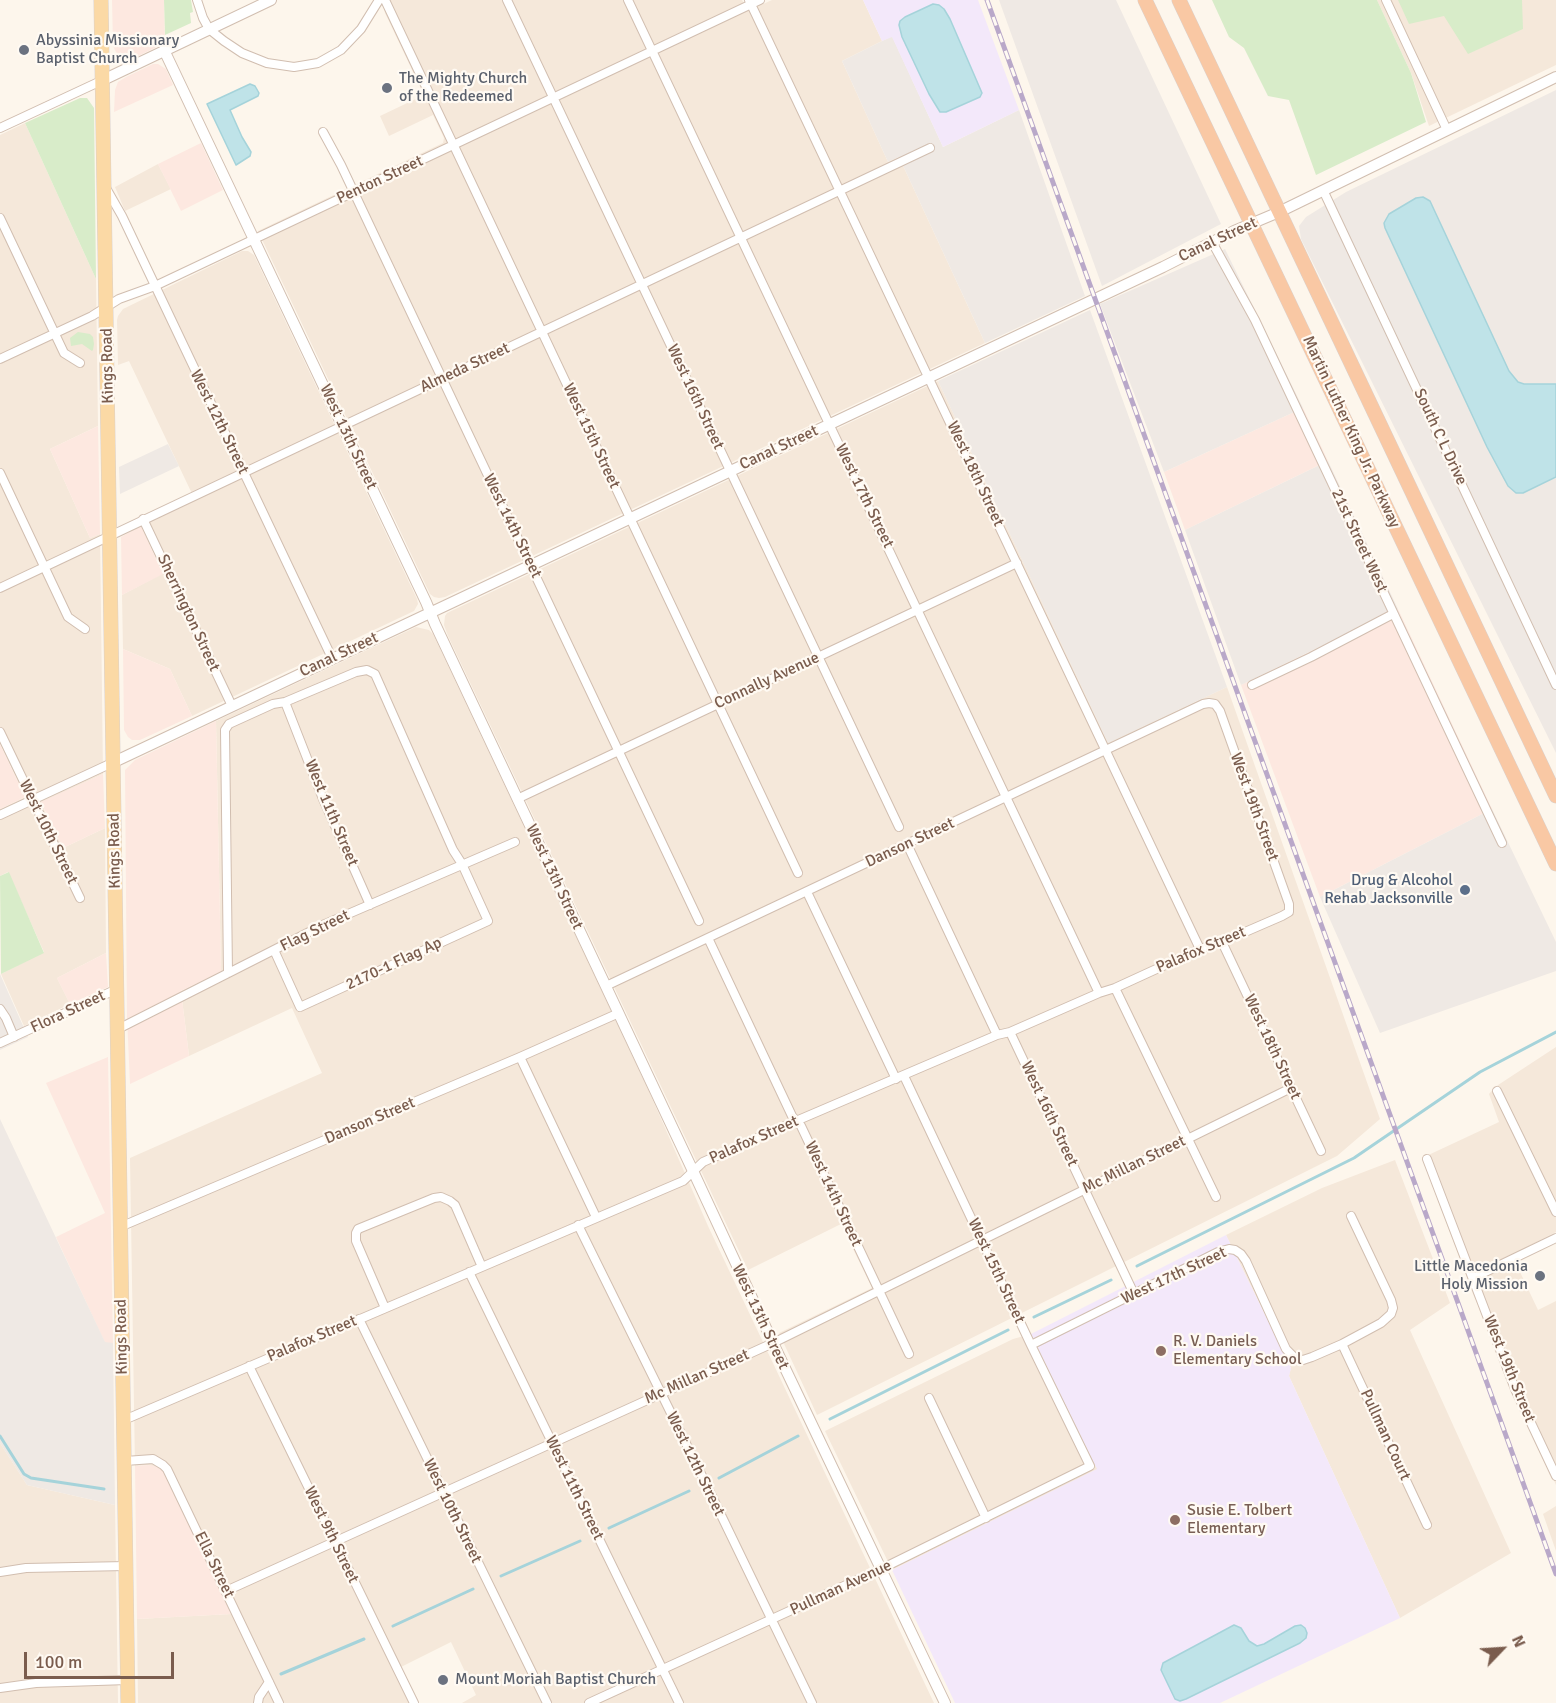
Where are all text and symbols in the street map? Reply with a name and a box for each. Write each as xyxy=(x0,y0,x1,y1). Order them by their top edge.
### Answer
place label: Abyssinia Missionary Baptist Church xyxy=(36,31,179,69)
marker: Abyssinia Missionary Baptist Church xyxy=(17,43,31,57)
place label: The Mighty Church of the Redeemed xyxy=(399,69,527,107)
marker: The Mighty Church of the Redeemed xyxy=(380,81,394,95)
street label: Penton Street xyxy=(334,152,426,208)
street label: Canal Street xyxy=(1176,213,1260,267)
street label: Kings Road xyxy=(98,328,118,404)
street label: Martin Luther King Jr. Parkway xyxy=(1298,333,1404,531)
street label: Almeda Street xyxy=(417,339,513,397)
street label: West 16th Street xyxy=(662,341,728,453)
street label: West 12th Street xyxy=(185,367,253,477)
street label: West 15th Street xyxy=(558,380,624,492)
street label: West 13th Street xyxy=(315,381,381,493)
street label: South C L Drive xyxy=(1409,386,1471,488)
street label: West 18th Street xyxy=(942,418,1008,530)
street label: Canal Street xyxy=(737,421,821,475)
street label: West 17th Street xyxy=(830,441,898,551)
street label: West 14th Street xyxy=(478,471,546,581)
street label: 21st Street West xyxy=(1327,486,1391,596)
street label: Sherrington Street xyxy=(152,551,224,675)
street label: Canal Street xyxy=(297,628,381,682)
street label: Connally Avenue xyxy=(712,648,822,714)
street label: West 19th Street xyxy=(1226,750,1282,864)
street label: West 11th Street xyxy=(300,757,362,869)
street label: West 10th Street xyxy=(14,777,82,887)
street label: Kings Road xyxy=(105,813,125,889)
street label: Danson Street xyxy=(862,814,958,872)
street label: West 13th Street xyxy=(521,821,587,933)
place label: Drug & Alcohol Rehab Jacksonville xyxy=(1324,871,1453,909)
marker: Drug & Alcohol Rehab Jacksonville xyxy=(1458,883,1472,897)
street label: Flag Street xyxy=(277,906,353,956)
street label: Palafox Street xyxy=(1153,923,1249,977)
street label: 2170-1 Flag Ap xyxy=(343,933,445,995)
street label: Flora Street xyxy=(28,986,108,1038)
street label: West 18th Street xyxy=(1239,991,1305,1103)
street label: West 16th Street xyxy=(1016,1058,1082,1170)
street label: Danson Street xyxy=(322,1093,418,1149)
street label: Palafox Street xyxy=(706,1112,802,1168)
street label: Mc Millan Street xyxy=(1079,1132,1189,1198)
street label: West 14th Street xyxy=(800,1138,866,1250)
street label: West 15th Street xyxy=(963,1215,1029,1327)
street label: West 17th Street xyxy=(1118,1243,1230,1309)
place label: Little Macedonia Holy Mission xyxy=(1414,1257,1528,1295)
street label: West 13th Street xyxy=(727,1261,793,1373)
marker: Little Macedonia Holy Mission xyxy=(1533,1269,1547,1283)
street label: Kings Road xyxy=(112,1299,132,1375)
street label: Palafox Street xyxy=(264,1312,360,1366)
street label: West 19th Street xyxy=(1479,1313,1539,1425)
place label: R. V. Daniels Elementary School xyxy=(1173,1332,1302,1370)
marker: R. V. Daniels Elementary School xyxy=(1154,1344,1168,1358)
street label: Mc Millan Street xyxy=(642,1345,752,1409)
street label: Pullman Court xyxy=(1356,1386,1414,1484)
street label: West 12th Street xyxy=(661,1409,729,1519)
street label: West 11th Street xyxy=(540,1433,608,1543)
street label: West 10th Street xyxy=(418,1456,486,1566)
street label: West 9th Street xyxy=(299,1483,363,1587)
place label: Susie E. Tolbert Elementary xyxy=(1187,1501,1292,1539)
marker: Susie E. Tolbert Elementary xyxy=(1168,1513,1182,1527)
street label: Ella Street xyxy=(190,1529,238,1601)
street label: Pullman Avenue xyxy=(787,1556,895,1620)
north arrow xyxy=(1472,1619,1532,1679)
text: N xyxy=(1507,1632,1530,1651)
scale bar xyxy=(27,1640,177,1678)
text: 100 m xyxy=(35,1651,82,1673)
place label: Mount Moriah Baptist Church xyxy=(455,1670,656,1690)
marker: Mount Moriah Baptist Church xyxy=(436,1673,450,1687)

